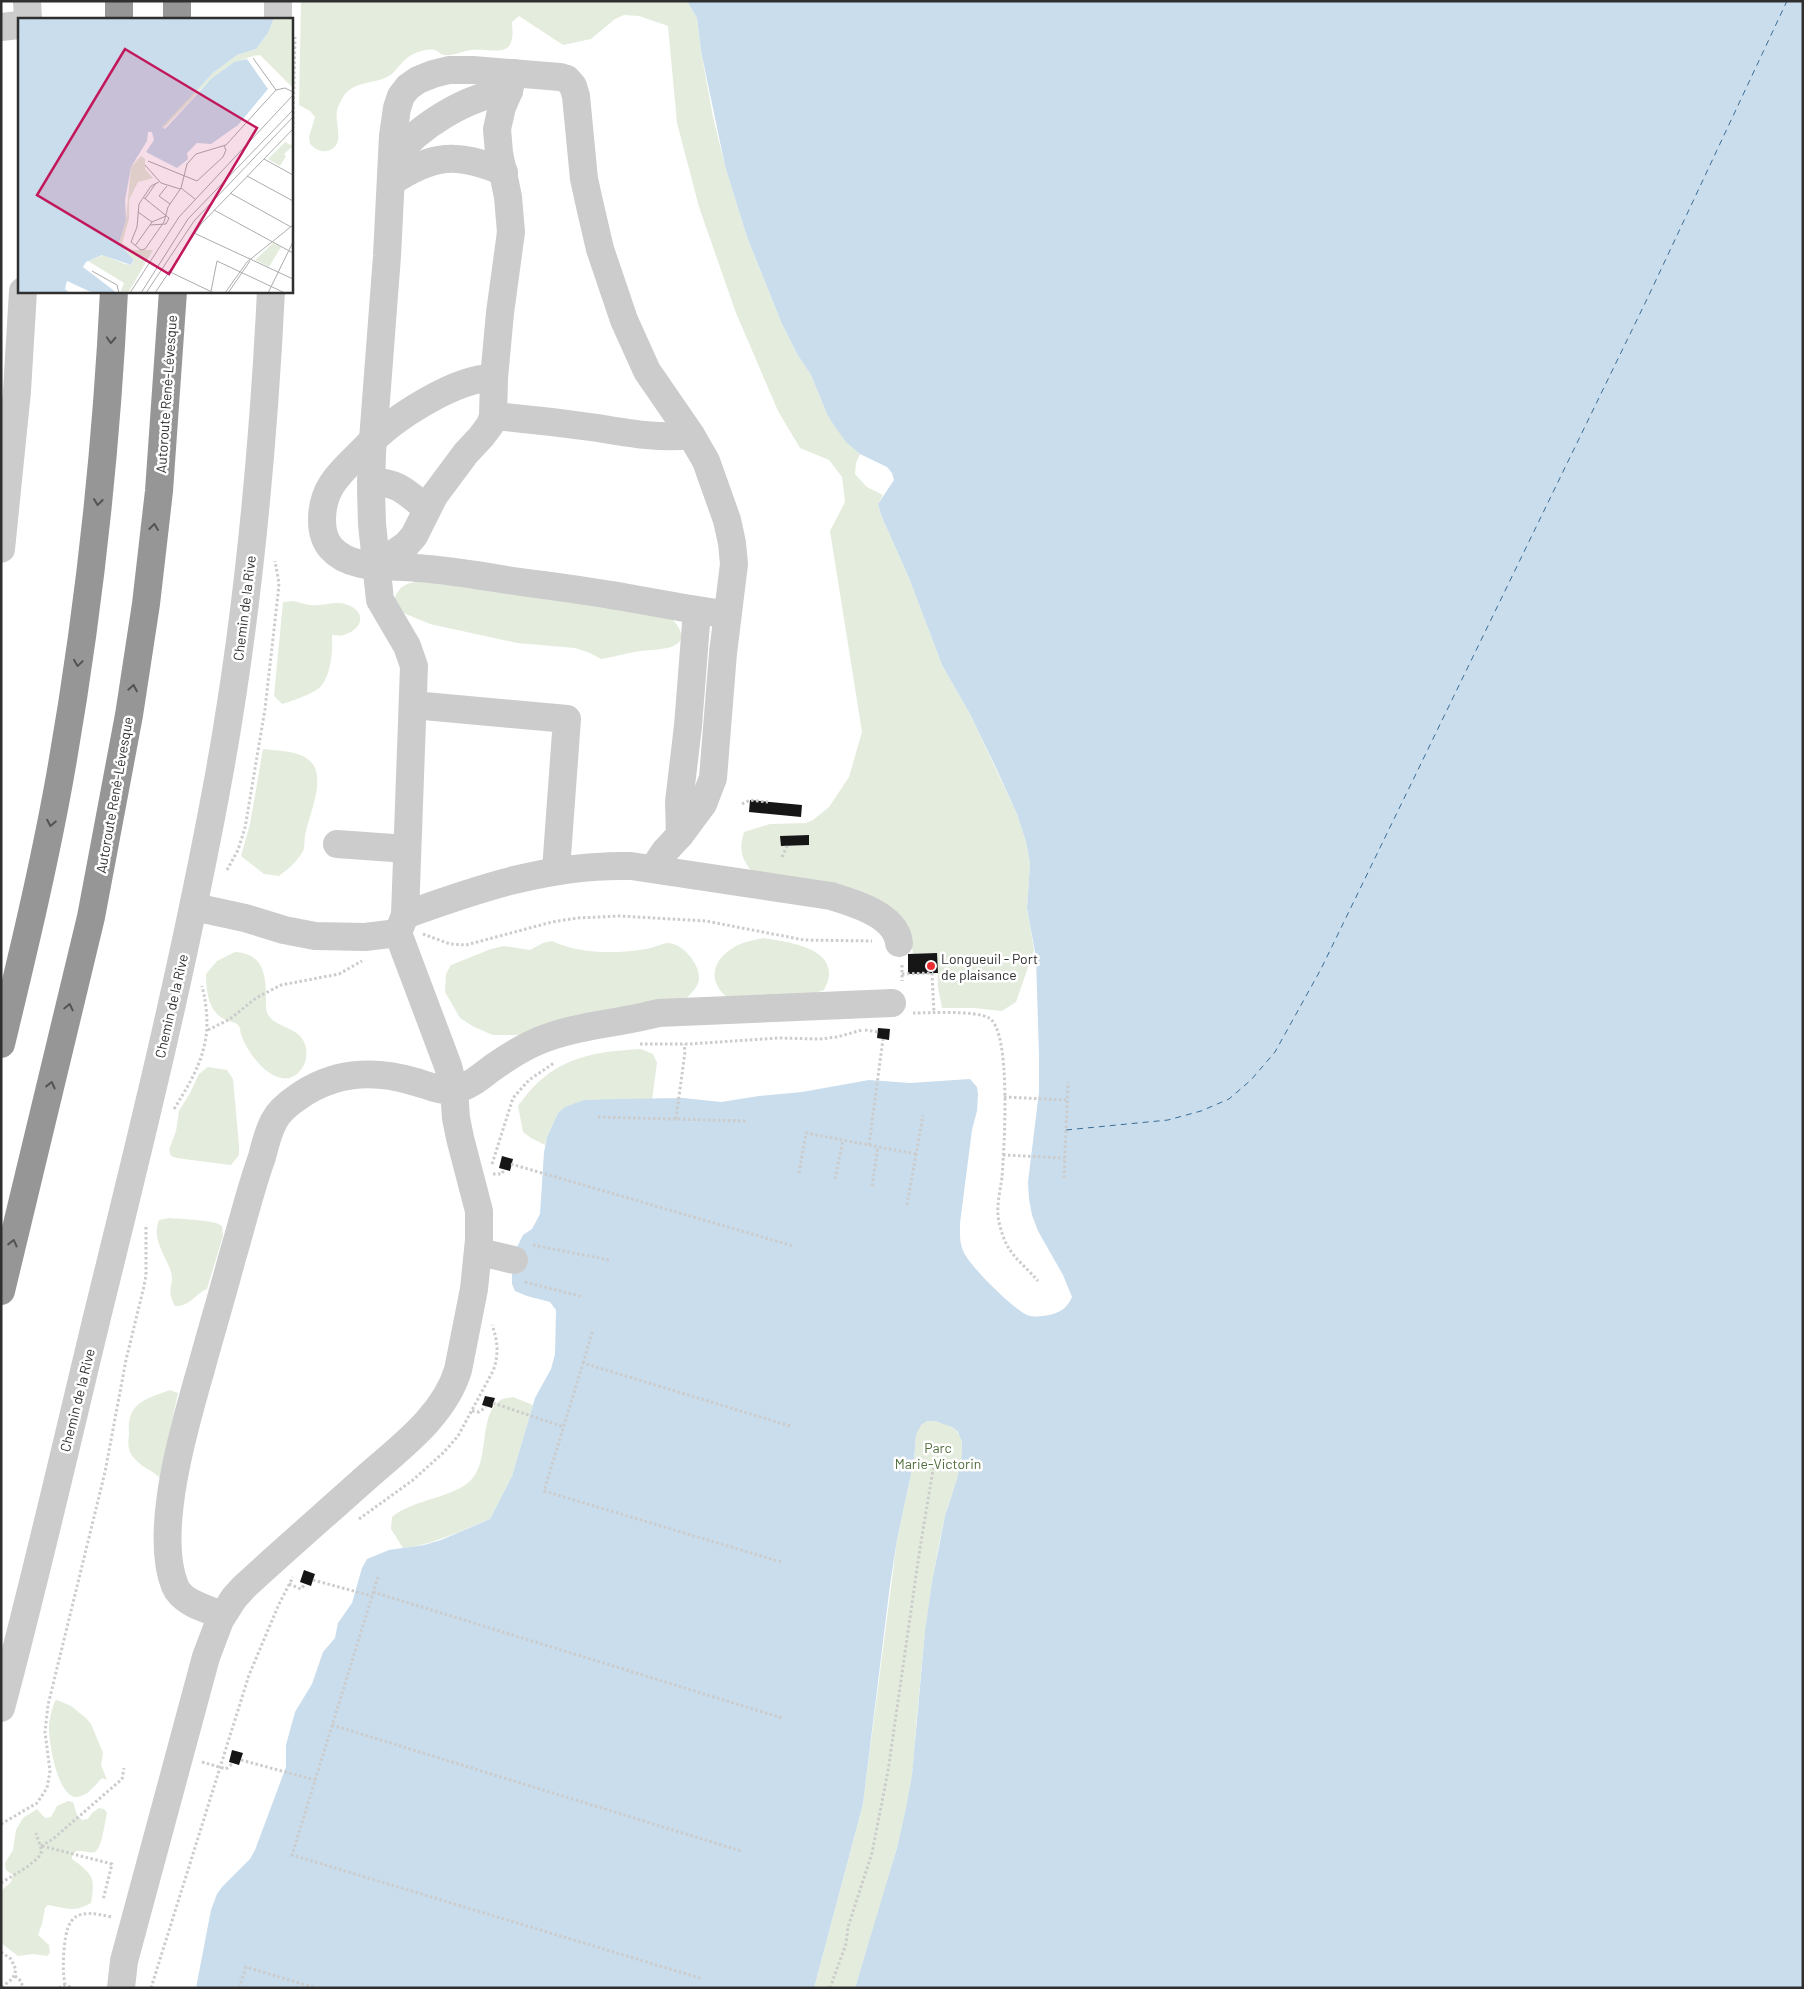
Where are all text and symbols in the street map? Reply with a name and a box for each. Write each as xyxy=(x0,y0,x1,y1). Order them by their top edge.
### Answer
inset map xyxy=(18,18,292,292)
street label: Autoroute René-Lévesque xyxy=(152,314,180,474)
one-way arrow xyxy=(106,336,117,344)
one-way arrow xyxy=(93,498,104,506)
one-way arrow xyxy=(148,522,159,530)
street label: Chemin de la Rive xyxy=(229,554,259,662)
one-way arrow xyxy=(73,659,84,667)
one-way arrow xyxy=(128,683,138,692)
street label: Autoroute René-Lévesque xyxy=(92,715,136,875)
one-way arrow xyxy=(46,819,57,828)
place label: Longueuil - Port de plaisance xyxy=(941,950,1038,983)
street label: Chemin de la Rive xyxy=(151,952,191,1060)
marker: Longueuil - Port de plaisance xyxy=(925,960,937,972)
one-way arrow xyxy=(63,1002,74,1011)
one-way arrow xyxy=(45,1081,56,1090)
one-way arrow xyxy=(7,1239,18,1248)
street label: Chemin de la Rive xyxy=(56,1347,98,1453)
park label: Parc Marie-Victorin xyxy=(895,1439,981,1472)

